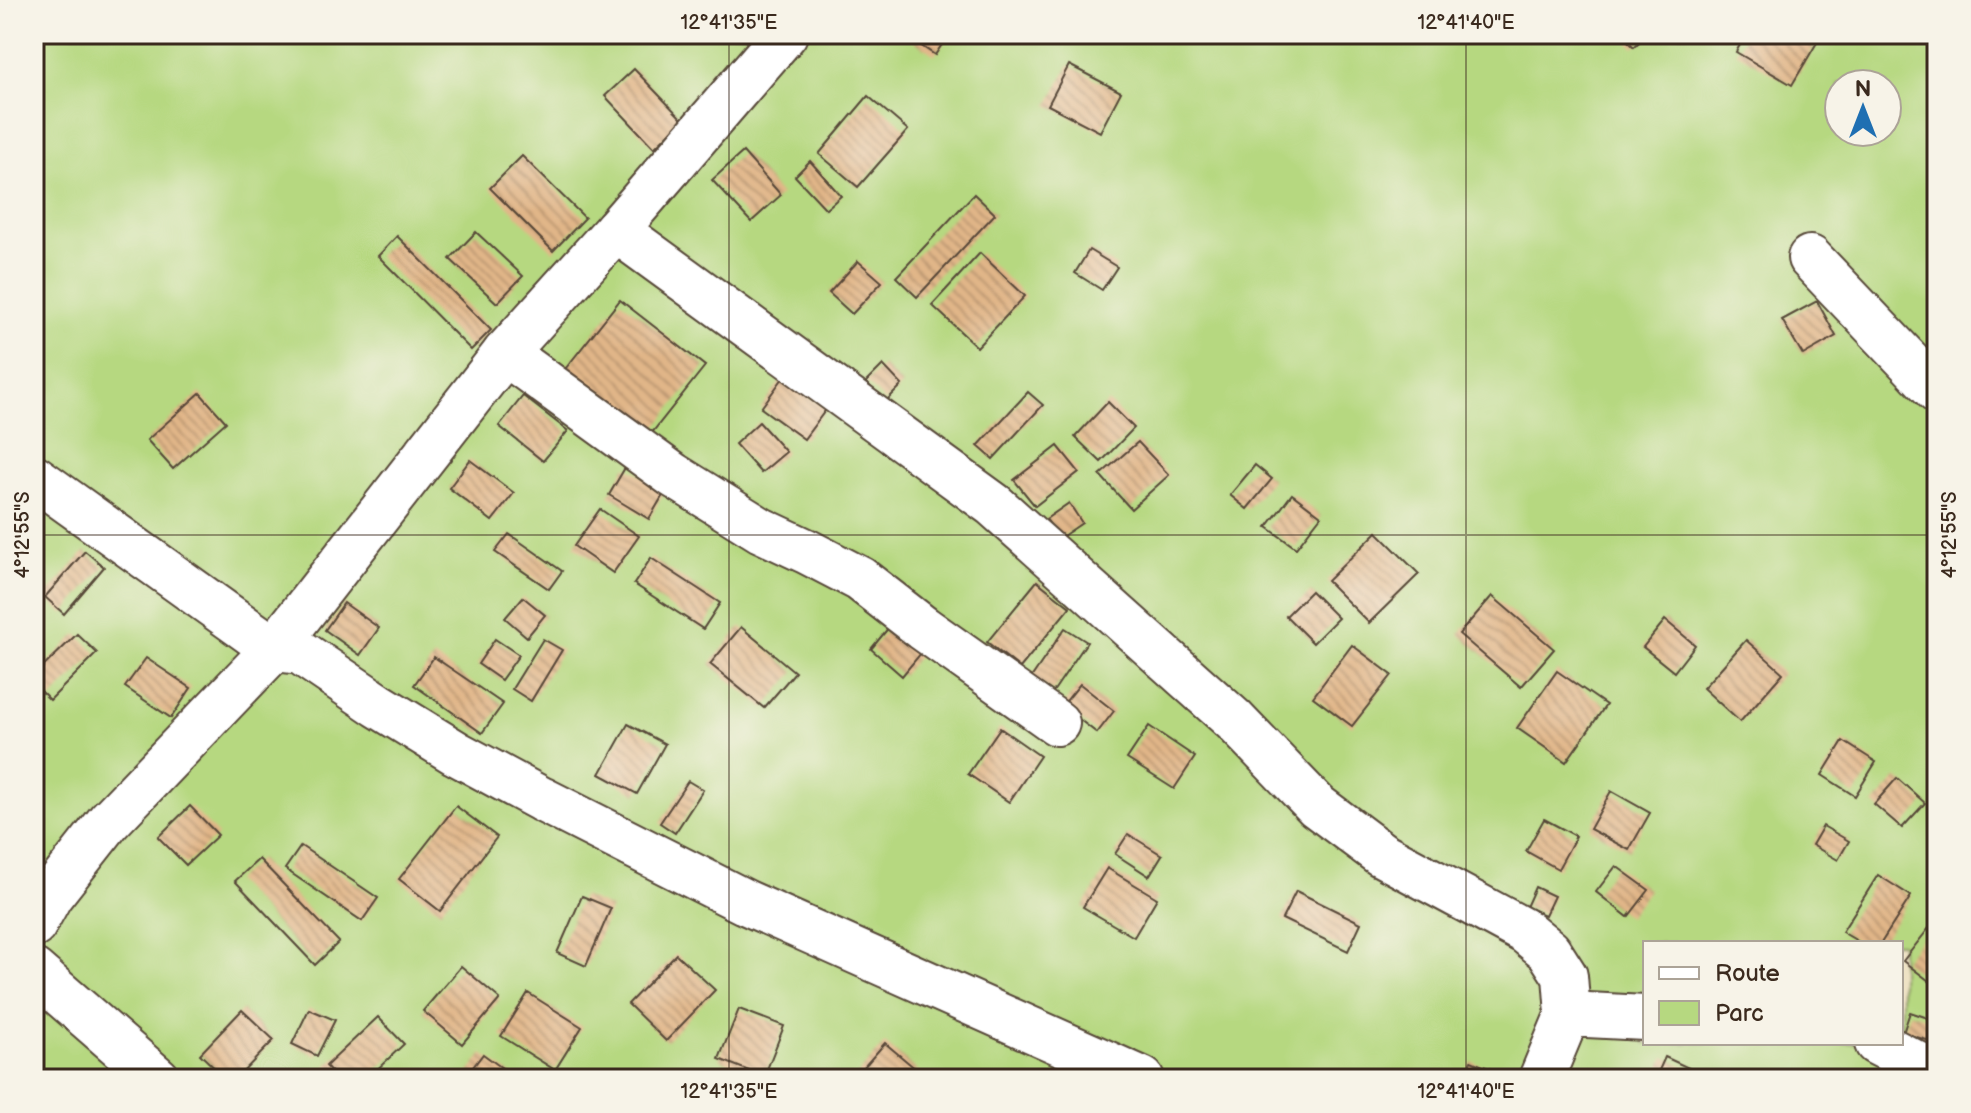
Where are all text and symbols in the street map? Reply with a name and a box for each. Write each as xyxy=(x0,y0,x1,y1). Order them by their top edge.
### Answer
text: 12°41'35"E xyxy=(681,11,777,35)
text: 12°41'40"E xyxy=(1417,11,1515,35)
north arrow xyxy=(1823,68,1903,148)
text: N xyxy=(1855,76,1871,103)
text: 4°12'55"S xyxy=(11,491,35,579)
text: 4°12'55"S xyxy=(1938,491,1962,579)
legend xyxy=(1643,941,1903,1045)
text: Route xyxy=(1715,959,1780,988)
text: Parc xyxy=(1715,999,1764,1028)
text: 12°41'35"E xyxy=(681,1080,777,1104)
text: 12°41'40"E xyxy=(1417,1080,1515,1104)

